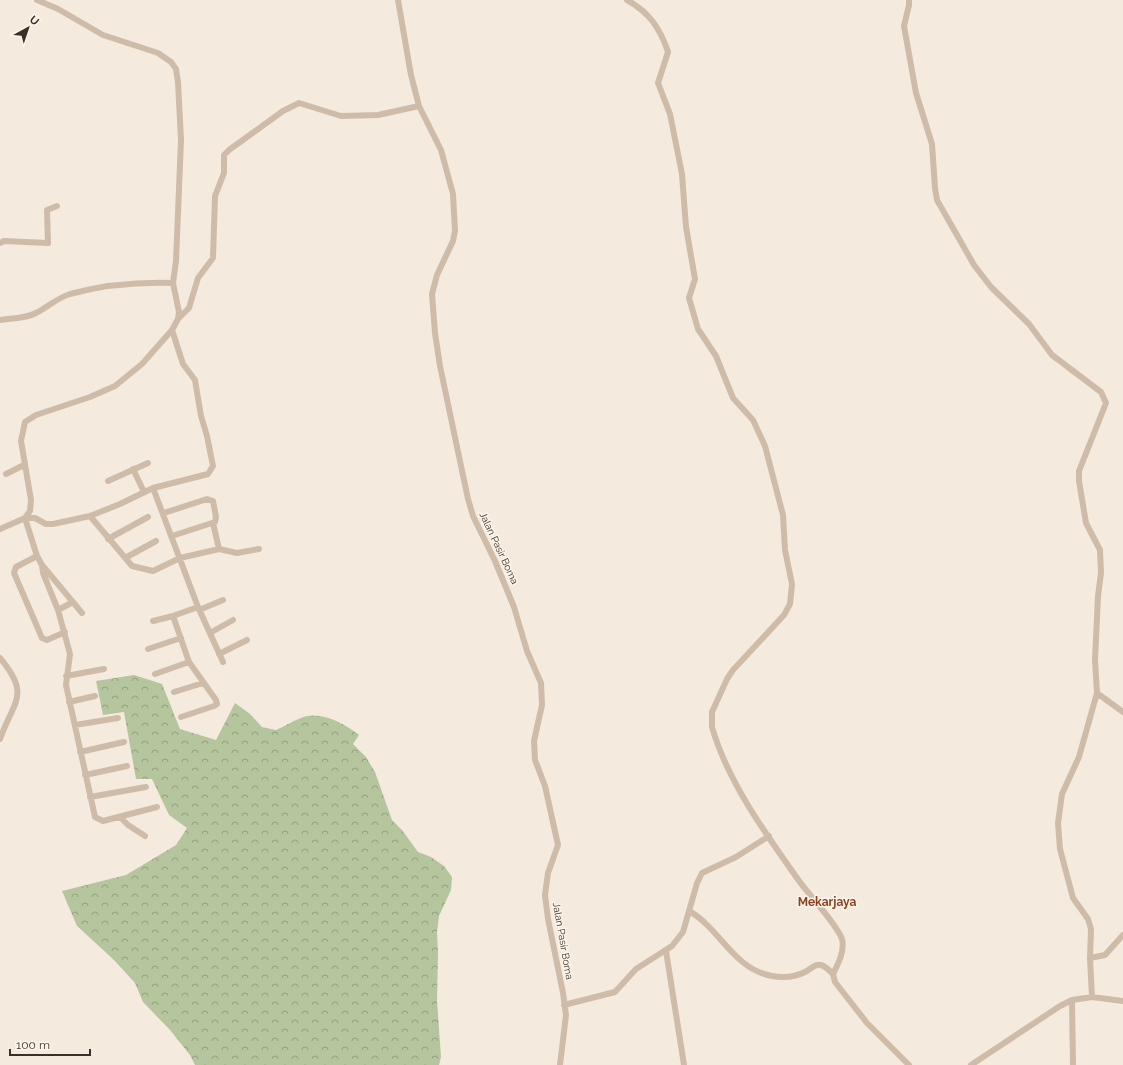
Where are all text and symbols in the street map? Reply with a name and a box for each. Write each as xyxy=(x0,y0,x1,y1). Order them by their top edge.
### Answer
north arrow xyxy=(8,8,48,48)
text: U xyxy=(27,13,41,28)
street label: Jalan Pasir Boma xyxy=(477,510,521,586)
district label: Mekarjaya xyxy=(798,895,856,909)
street label: Jalan Pasir Boma xyxy=(551,901,575,981)
scale bar xyxy=(10,1031,90,1057)
text: 100 m xyxy=(16,1038,50,1052)

